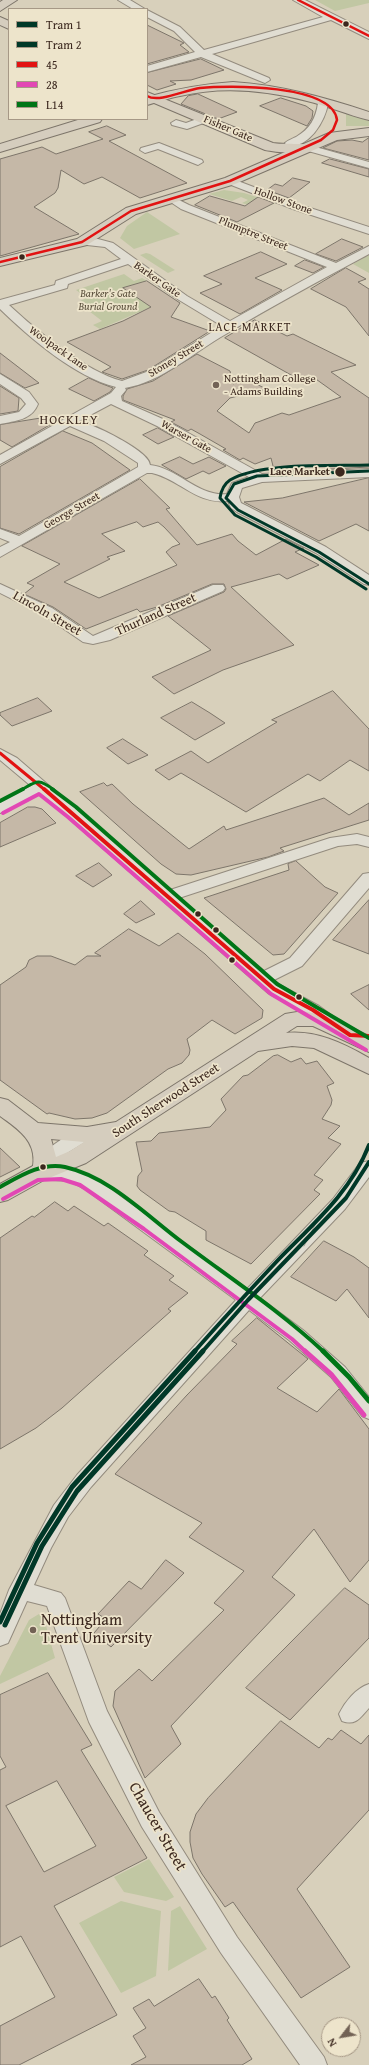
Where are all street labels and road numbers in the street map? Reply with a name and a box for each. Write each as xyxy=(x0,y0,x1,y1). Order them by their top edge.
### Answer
street label: Fisher Gate xyxy=(202,113,254,145)
street label: Hollow Stone xyxy=(252,184,314,218)
street label: Plumptre Street xyxy=(216,214,290,254)
street label: Barker Gate xyxy=(131,259,183,301)
street label: Woolpack Lane xyxy=(26,324,90,374)
street label: Stoney Street xyxy=(146,337,206,381)
street label: Warser Gate xyxy=(158,418,214,456)
street label: George Street xyxy=(42,490,102,532)
street label: Lincoln Street xyxy=(10,588,84,640)
street label: Thurland Street xyxy=(113,590,199,640)
street label: South Sherwood Street xyxy=(109,1060,223,1142)
street label: Chaucer Street xyxy=(124,1779,190,1875)

